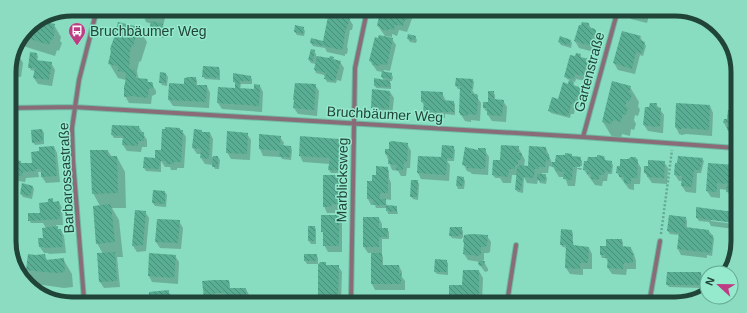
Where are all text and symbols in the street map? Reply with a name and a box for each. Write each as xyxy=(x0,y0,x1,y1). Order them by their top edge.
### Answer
bus stop icon: Bruchbäumer Weg xyxy=(67,21,87,46)
place label: Bruchbäumer Weg xyxy=(90,23,206,39)
street label: Gartenstraße xyxy=(571,30,607,114)
street label: Bruchbäumer Weg xyxy=(326,103,444,125)
street label: Barbarossastraße xyxy=(55,122,77,234)
street label: Marblicksweg xyxy=(333,137,351,223)
north arrow xyxy=(699,265,739,305)
text: N xyxy=(703,275,717,287)

